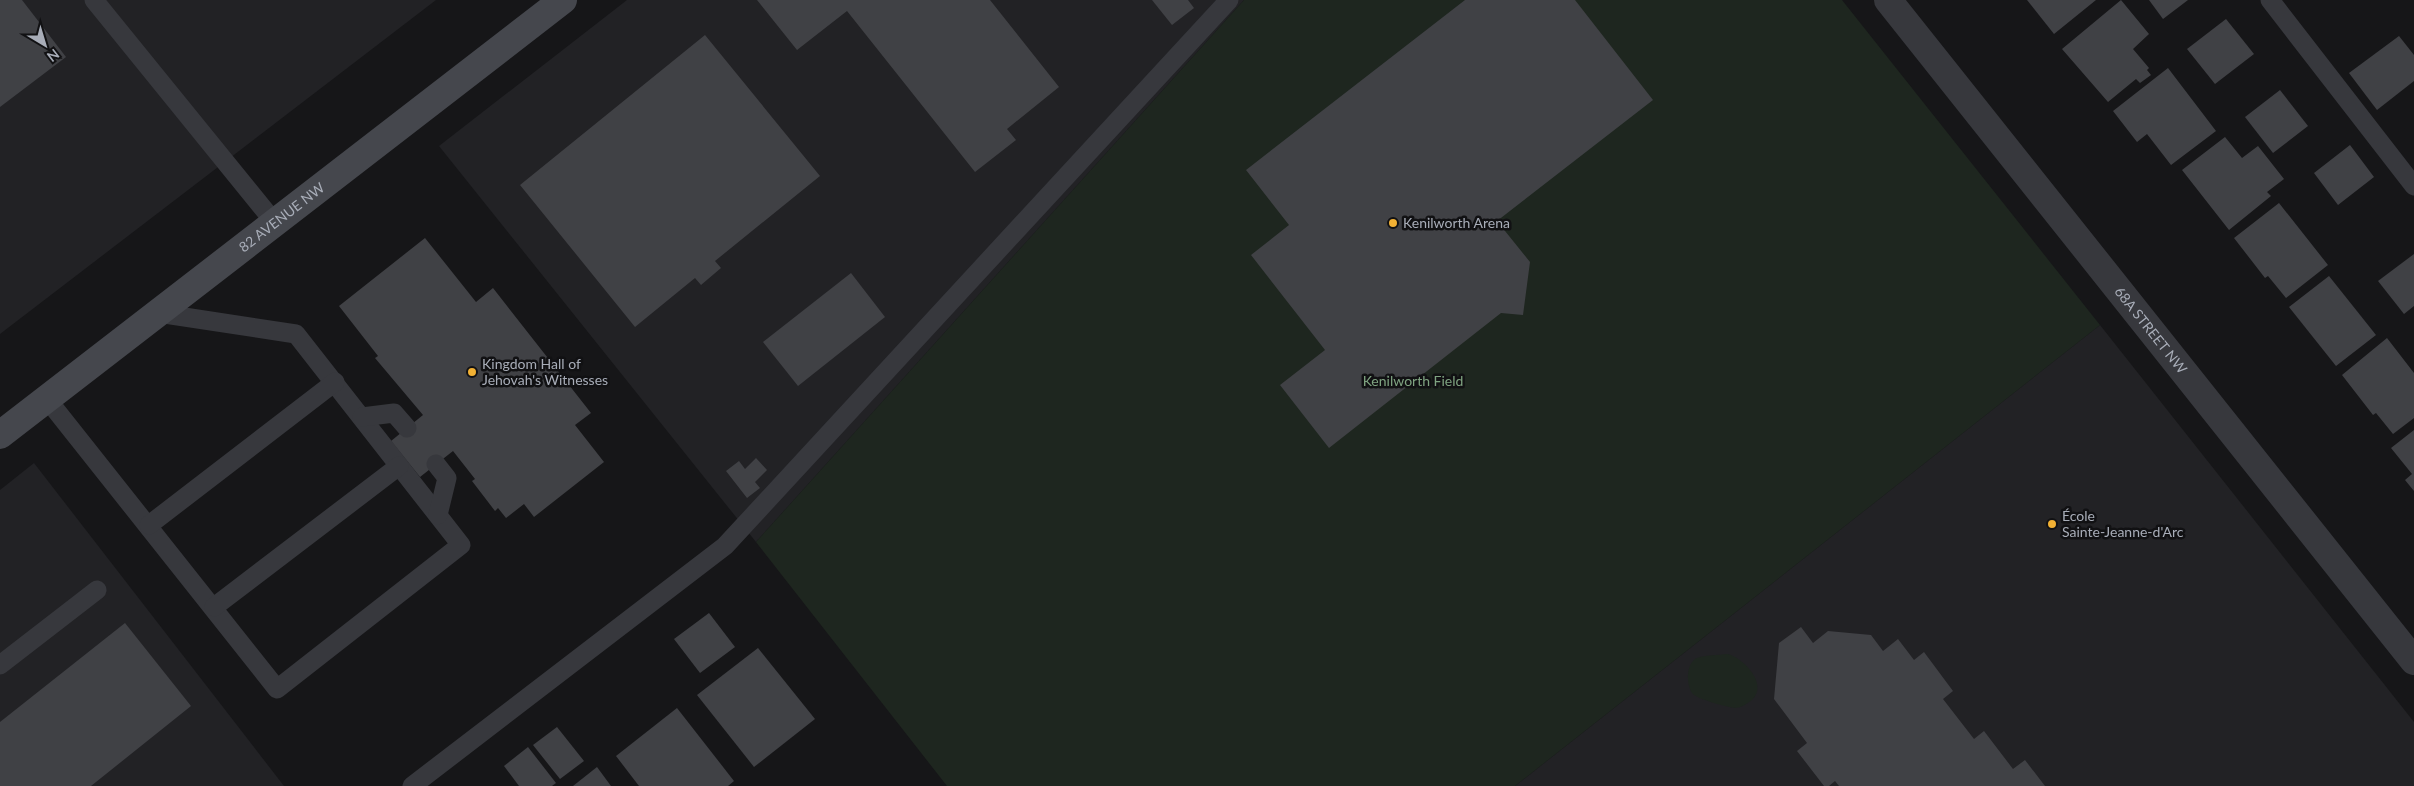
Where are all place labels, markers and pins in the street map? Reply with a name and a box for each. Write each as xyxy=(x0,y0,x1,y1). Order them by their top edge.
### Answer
place label: Kenilworth Arena xyxy=(1403,214,1510,231)
marker: Kenilworth Arena xyxy=(1387,217,1399,229)
place label: Kingdom Hall of Jehovah's Witnesses xyxy=(482,355,608,388)
marker: Kingdom Hall of Jehovah's Witnesses xyxy=(466,366,478,378)
place label: École Sainte-Jeanne-d'Arc xyxy=(2062,507,2184,540)
marker: École Sainte-Jeanne-d'Arc xyxy=(2046,518,2058,530)

